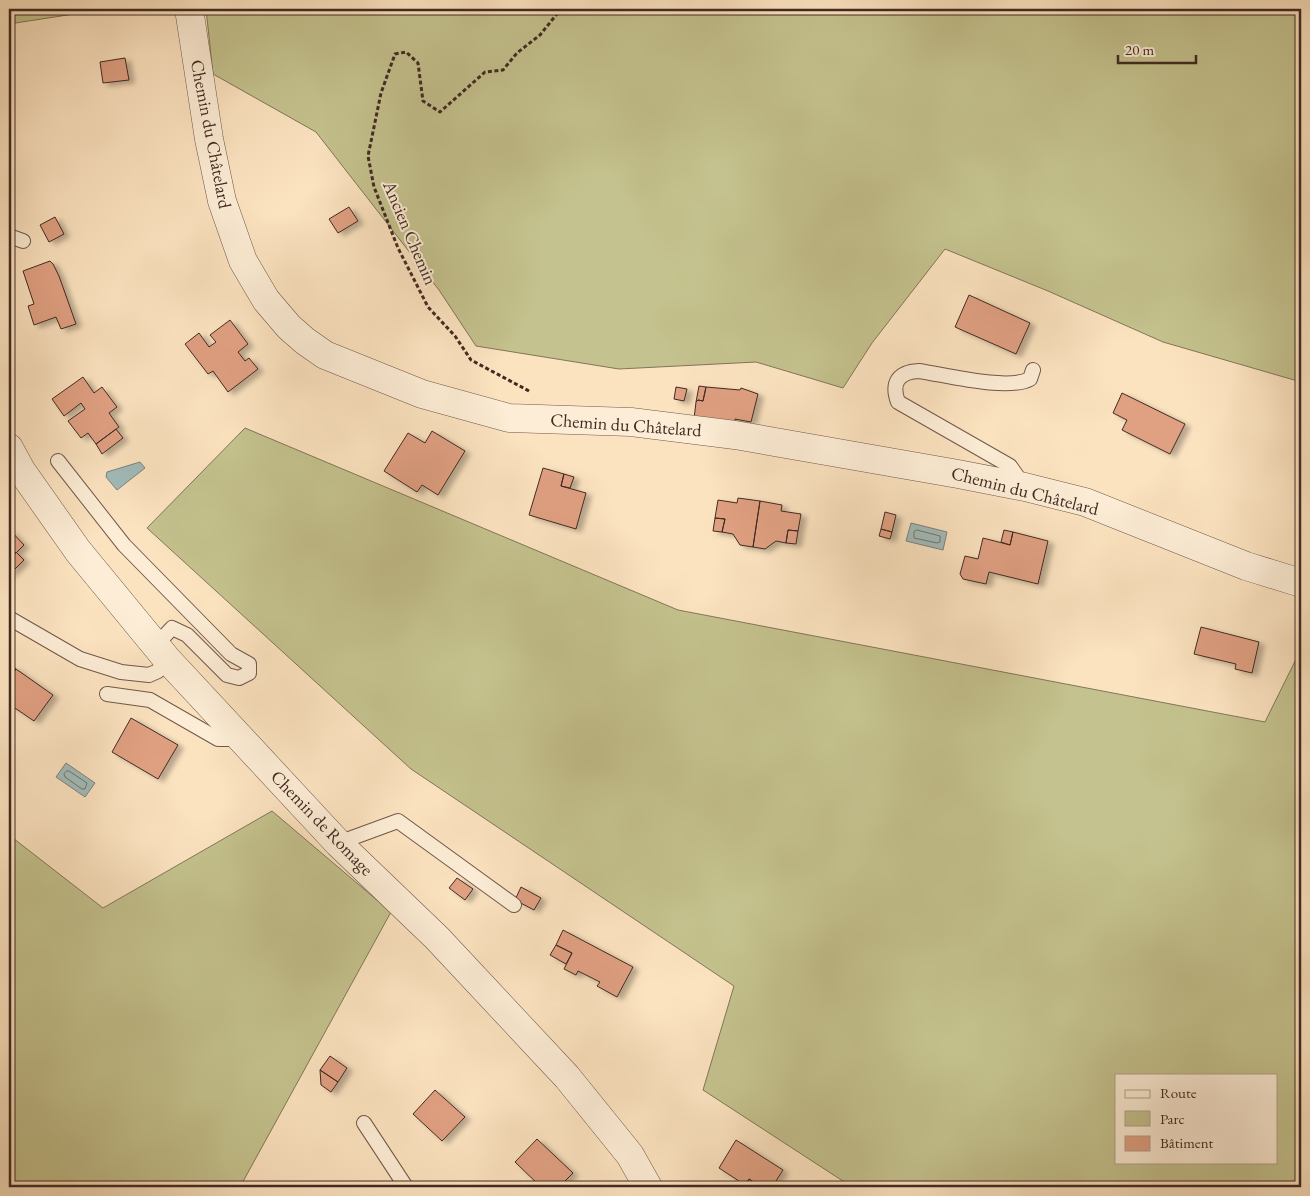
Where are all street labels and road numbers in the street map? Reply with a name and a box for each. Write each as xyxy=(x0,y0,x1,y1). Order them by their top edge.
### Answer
street label: Chemin du Châtelard xyxy=(186,57,237,211)
street label: Ancien Chemin xyxy=(378,176,443,289)
street label: Chemin du Châtelard xyxy=(550,408,703,441)
street label: Chemin du Châtelard xyxy=(949,461,1102,520)
street label: Chemin de Romage xyxy=(266,765,379,880)

